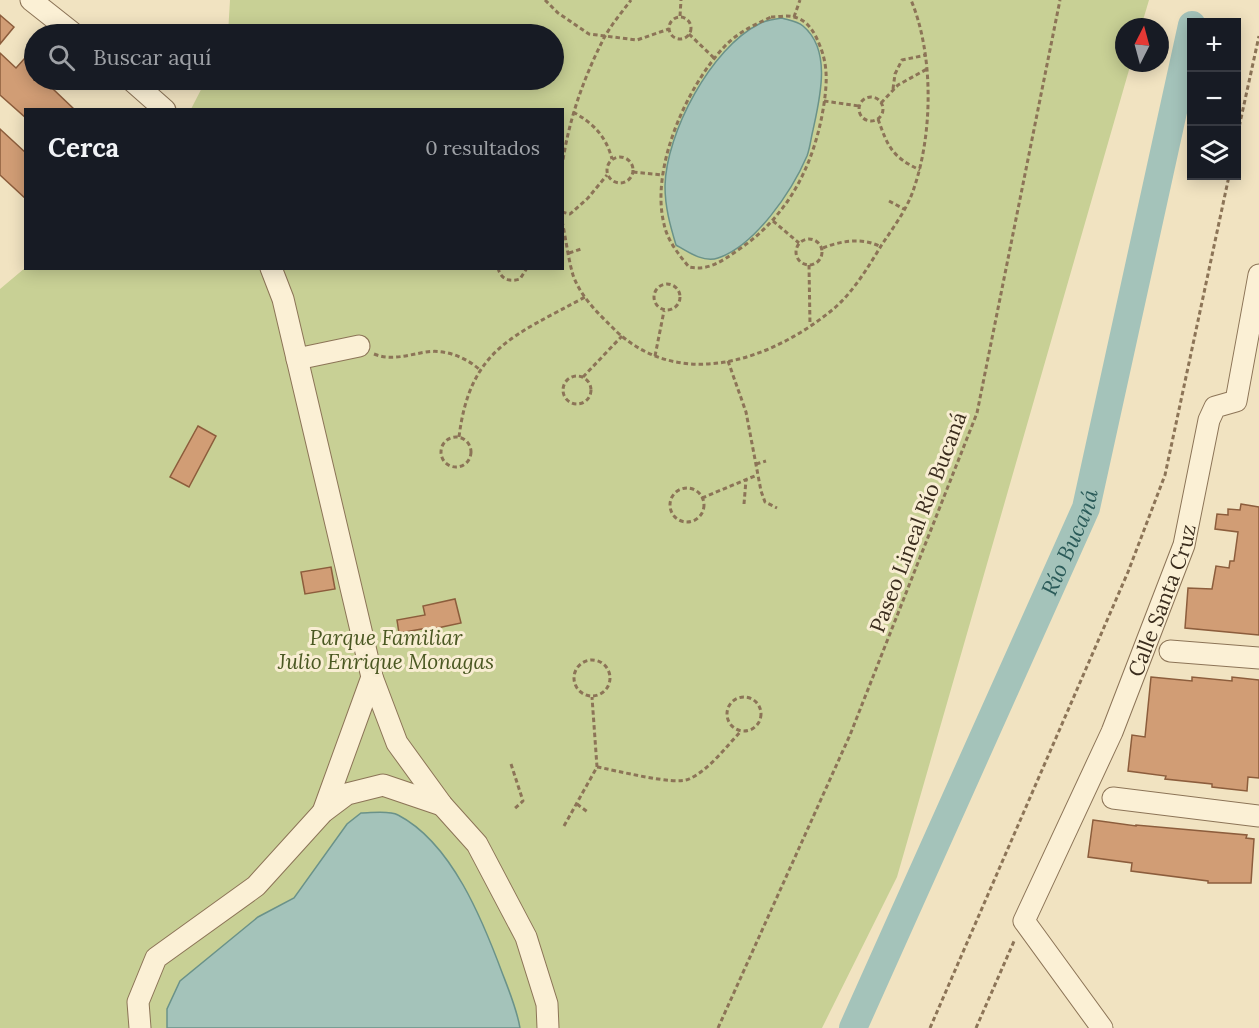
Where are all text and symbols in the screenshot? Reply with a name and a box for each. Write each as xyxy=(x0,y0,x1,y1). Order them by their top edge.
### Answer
north arrow xyxy=(1115,18,1169,72)
map controls xyxy=(1187,18,1241,180)
button: + xyxy=(1187,18,1241,72)
search box xyxy=(24,24,564,90)
icon: search xyxy=(45,41,78,74)
text: Buscar aquí xyxy=(93,43,211,71)
button: − xyxy=(1187,72,1241,126)
button: layers xyxy=(1187,126,1241,180)
text: Cerca xyxy=(48,131,119,164)
text: 0 resultados xyxy=(425,135,540,160)
street label: Paseo Lineal Río Bucaná xyxy=(863,408,973,636)
water label: Río Bucaná xyxy=(1035,486,1104,600)
street label: Calle Santa Cruz xyxy=(1121,522,1201,680)
park label: Parque Familiar Julio Enrique Monagas xyxy=(277,624,494,675)

